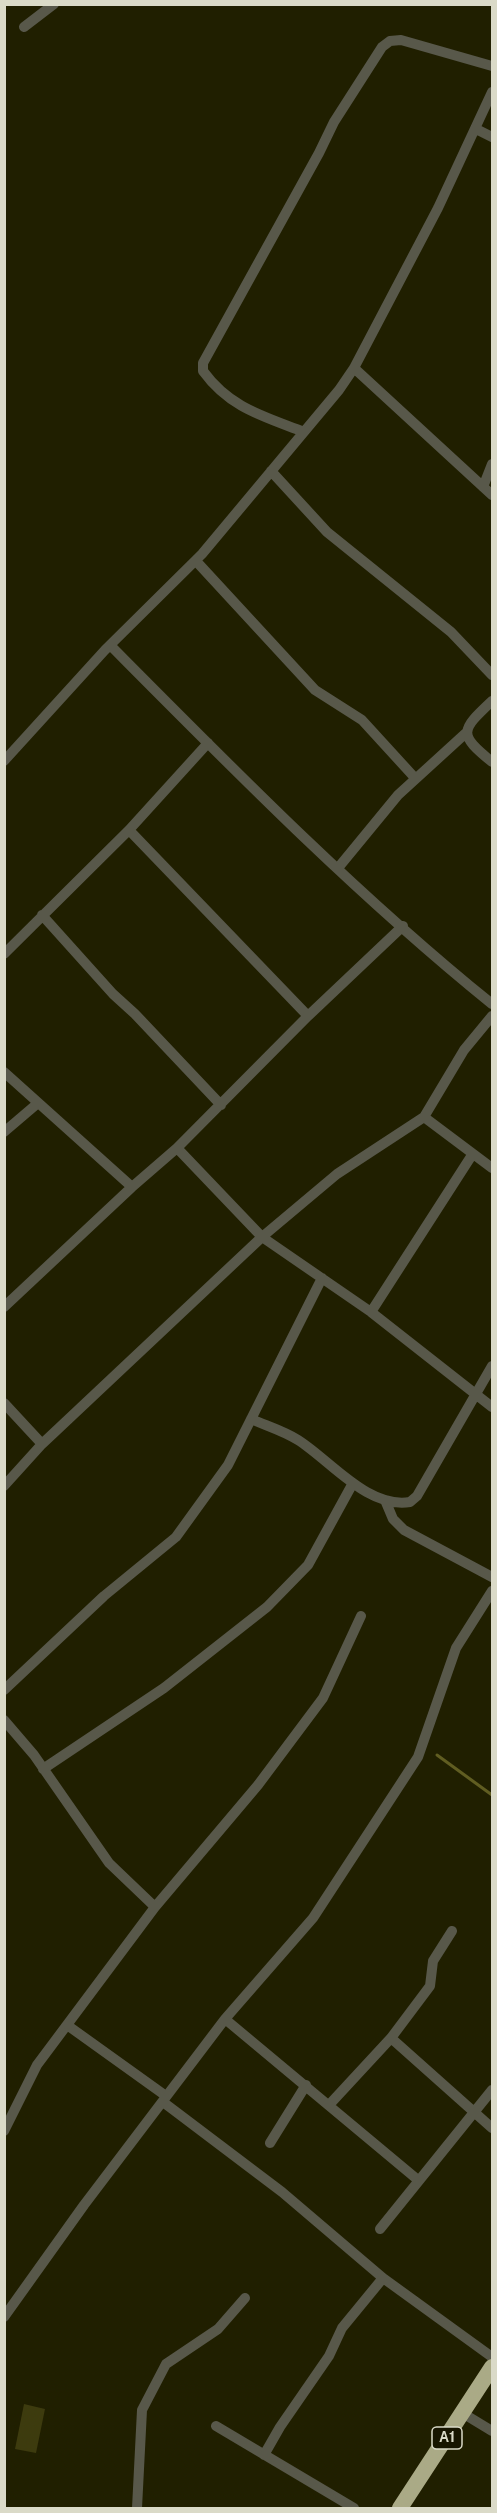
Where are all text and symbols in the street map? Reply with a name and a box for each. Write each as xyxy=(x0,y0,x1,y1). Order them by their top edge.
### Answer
road number: A1 xyxy=(432,2427,462,2449)

